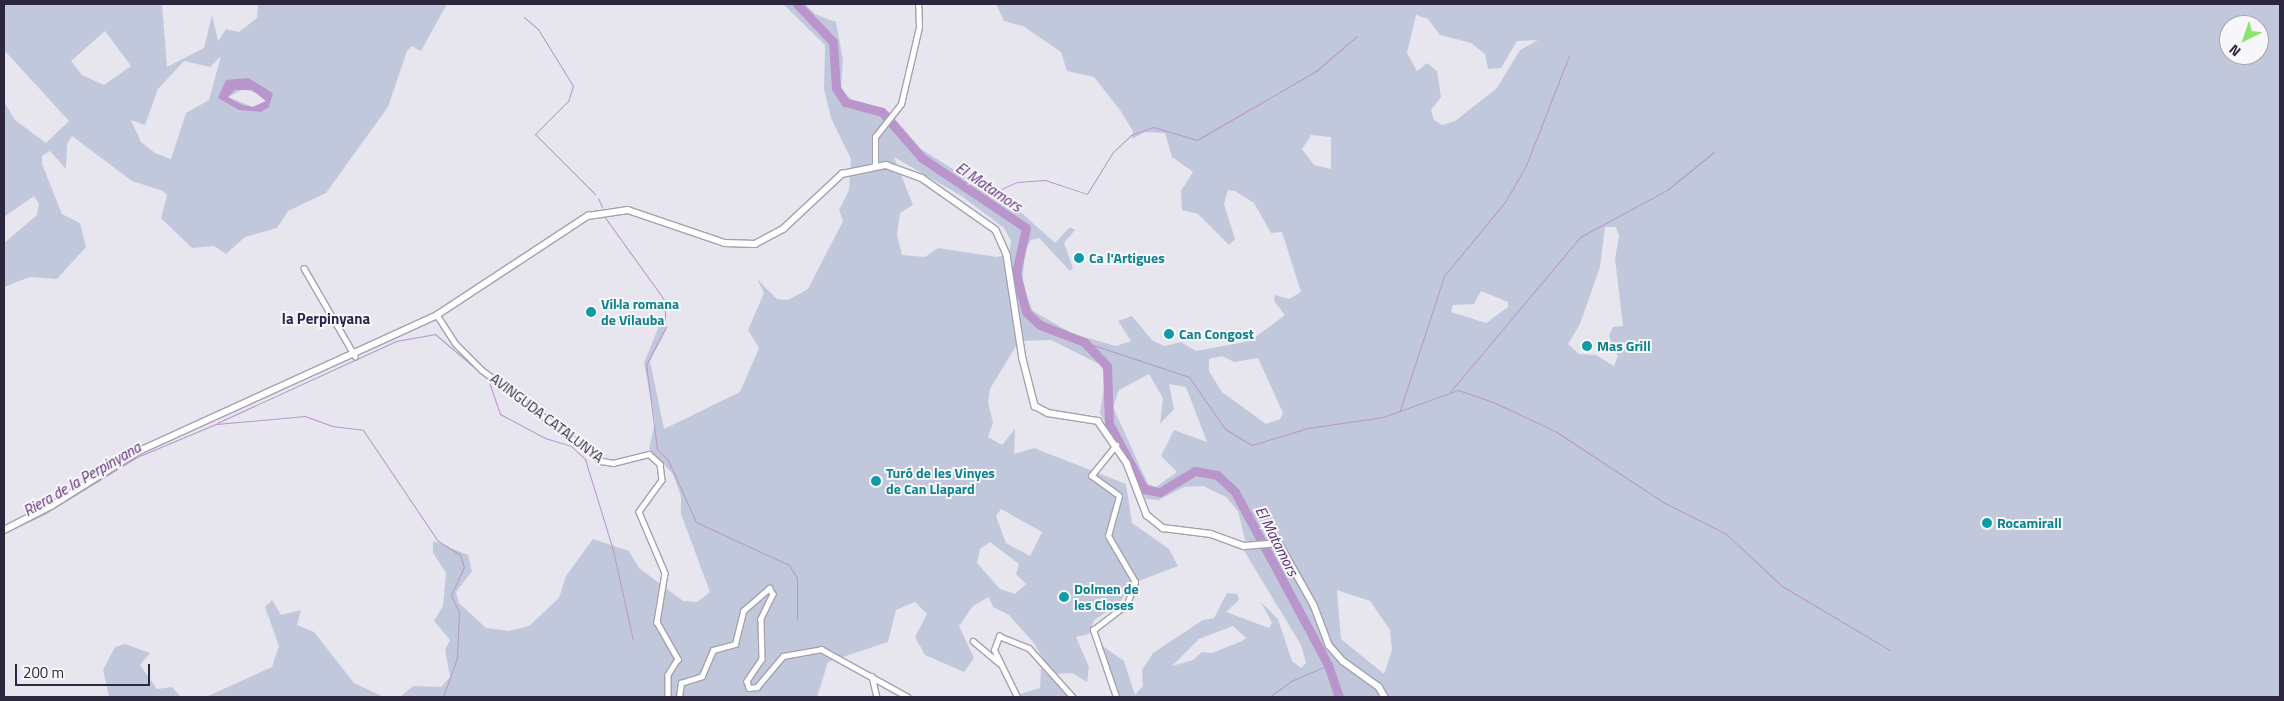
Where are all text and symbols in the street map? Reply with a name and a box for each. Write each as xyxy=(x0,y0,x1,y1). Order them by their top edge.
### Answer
north arrow xyxy=(2219,15,2269,65)
text: N xyxy=(2224,40,2245,62)
water label: El Matamors xyxy=(953,158,1025,216)
place label: Ca l'Artigues xyxy=(1089,250,1165,266)
marker: Ca l'Artigues xyxy=(1073,252,1085,264)
place label: Vil·la romana de Vilauba xyxy=(601,296,679,328)
marker: Vil·la romana de Vilauba xyxy=(585,306,597,318)
district label: la Perpinyana xyxy=(282,310,370,328)
place label: Can Congost xyxy=(1179,326,1254,342)
marker: Can Congost xyxy=(1163,328,1175,340)
place label: Mas Grill xyxy=(1597,338,1651,354)
marker: Mas Grill xyxy=(1581,340,1593,352)
street label: AVINGUDA CATALUNYA xyxy=(487,370,607,466)
water label: Riera de la Perpinyana xyxy=(20,438,144,520)
place label: Turó de les Vinyes de Can Llapard xyxy=(886,465,995,498)
marker: Turó de les Vinyes de Can Llapard xyxy=(870,475,882,487)
water label: El Matamors xyxy=(1252,503,1302,579)
place label: Rocamirall xyxy=(1997,515,2062,531)
marker: Rocamirall xyxy=(1981,517,1993,529)
place label: Dolmen de les Closes xyxy=(1074,581,1139,614)
marker: Dolmen de les Closes xyxy=(1058,591,1070,603)
scale bar xyxy=(18,654,152,686)
text: 200 m xyxy=(23,661,64,684)

